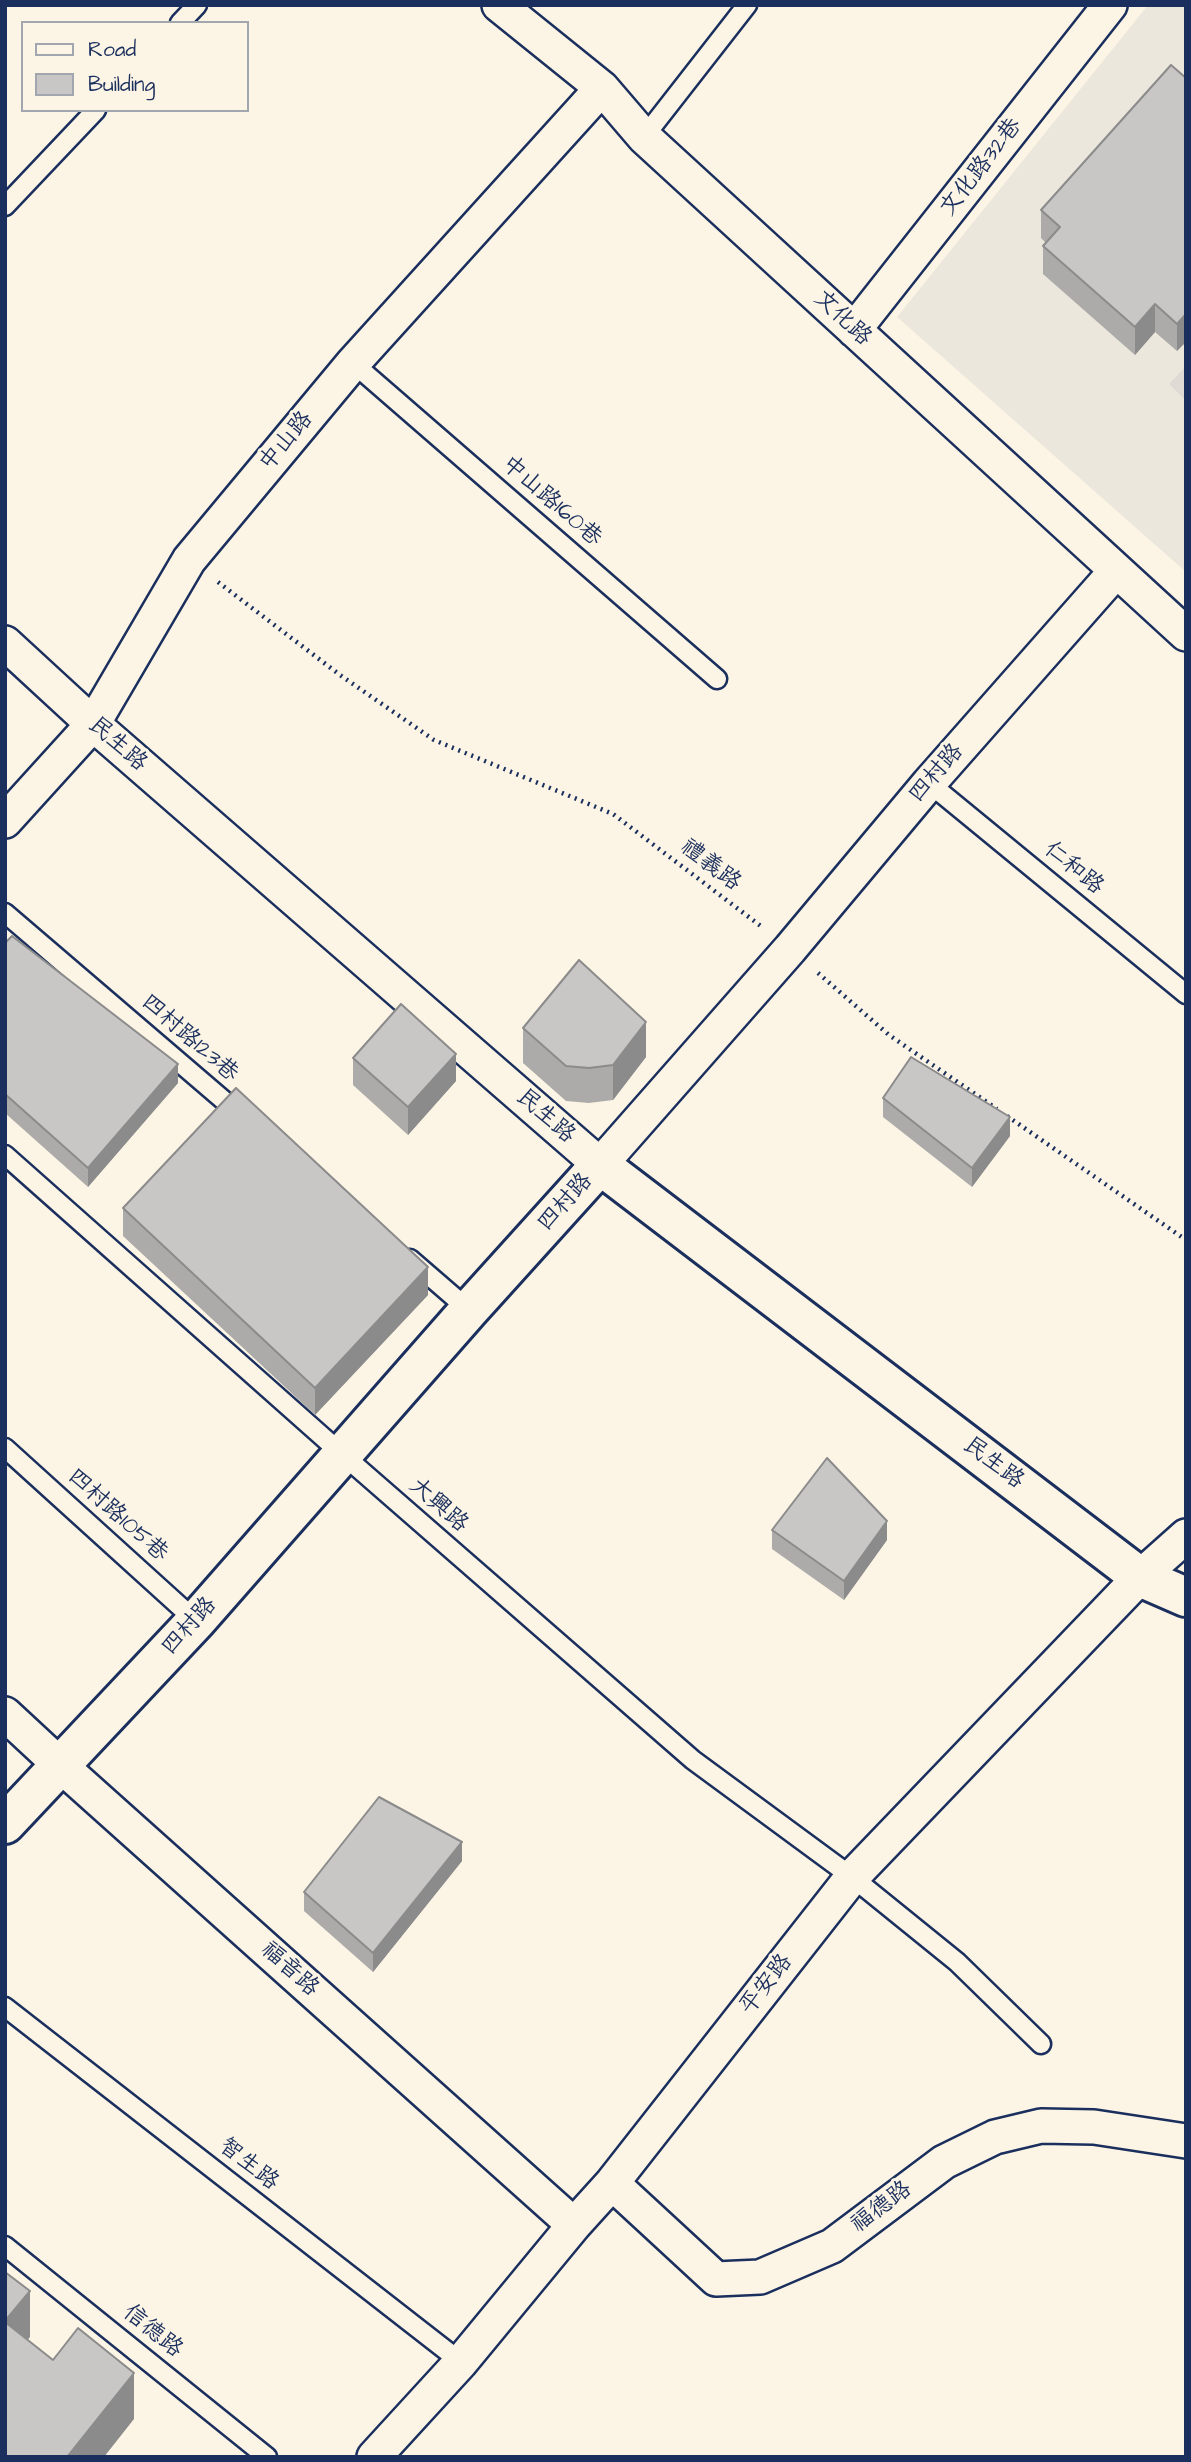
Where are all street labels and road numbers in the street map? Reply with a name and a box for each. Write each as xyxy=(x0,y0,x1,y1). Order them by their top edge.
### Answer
street label: 文化路32巷 xyxy=(935,113,1029,223)
street label: 文化路 xyxy=(807,285,877,353)
street label: 中山路 xyxy=(254,407,320,477)
street label: 中山路160巷 xyxy=(495,451,607,553)
street label: 民生路 xyxy=(82,712,152,778)
street label: 四村路 xyxy=(904,739,970,809)
street label: 禮義路 xyxy=(674,834,746,898)
street label: 仁和路 xyxy=(1038,837,1108,901)
street label: 四村路123巷 xyxy=(135,989,243,1089)
street label: 民生路 xyxy=(510,1084,580,1150)
street label: 四村路 xyxy=(533,1168,599,1238)
street label: 民生路 xyxy=(957,1432,1029,1496)
street label: 四村路105巷 xyxy=(61,1464,173,1568)
street label: 大興路 xyxy=(403,1473,473,1539)
street label: 四村路 xyxy=(157,1592,223,1662)
street label: 福音路 xyxy=(254,1937,324,2003)
street label: 平安路 xyxy=(735,1949,799,2021)
street label: 智生路 xyxy=(212,2133,284,2197)
street label: 福德路 xyxy=(846,2176,918,2240)
street label: 信德路 xyxy=(117,2300,187,2364)

